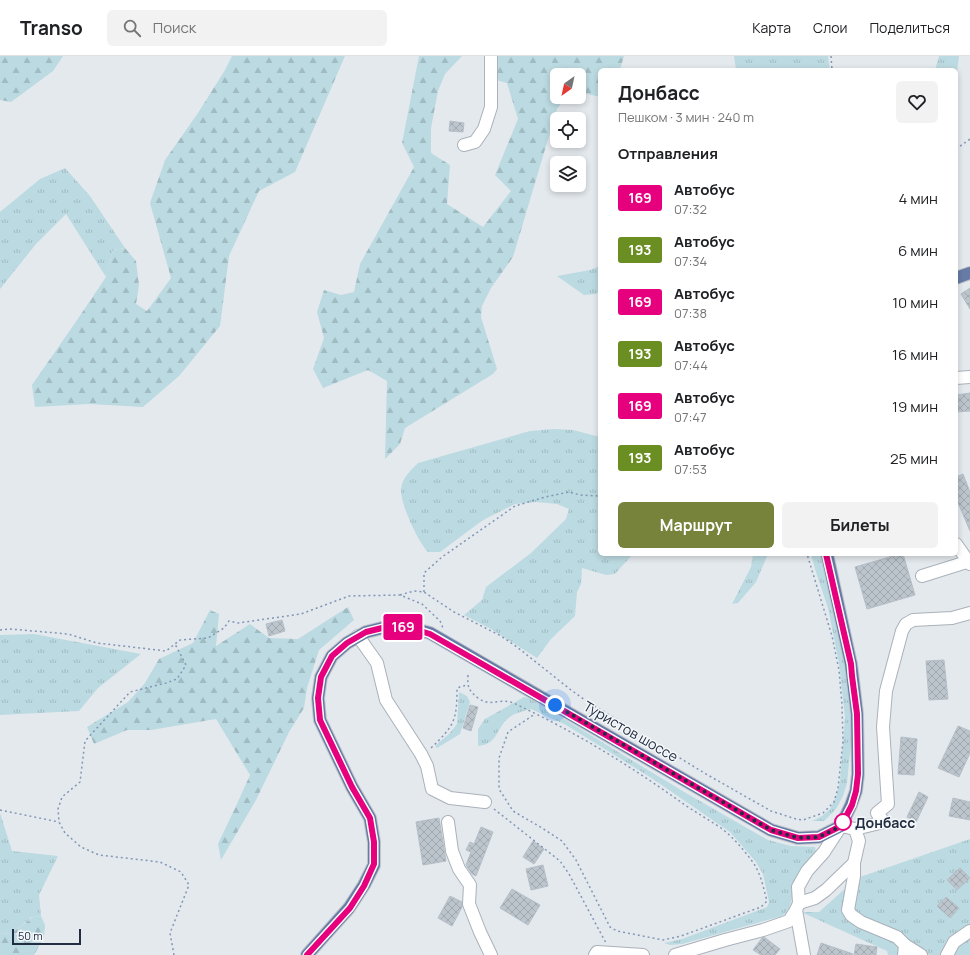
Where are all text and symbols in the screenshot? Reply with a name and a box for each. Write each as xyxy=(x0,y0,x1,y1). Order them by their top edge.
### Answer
search box xyxy=(107,10,387,46)
text: Transo xyxy=(20,15,83,41)
icon: search xyxy=(121,17,143,39)
text: Поиск xyxy=(153,17,196,38)
text: Карта xyxy=(752,18,791,37)
text: Слои xyxy=(813,18,847,37)
text: Поделиться xyxy=(869,18,950,37)
north arrow xyxy=(550,68,586,104)
map controls xyxy=(550,68,586,192)
text: Донбасс xyxy=(618,80,700,106)
button: heart xyxy=(896,81,938,123)
text: Пешком · 3 мин · 240 m xyxy=(618,108,754,126)
button: locate xyxy=(550,112,586,148)
text: Отправления xyxy=(618,143,718,164)
button: layers xyxy=(550,156,586,192)
text: Автобус xyxy=(674,179,735,200)
text: 169 xyxy=(628,188,652,207)
text: 4 мин xyxy=(898,188,938,209)
text: 07:32 xyxy=(674,200,707,218)
text: Автобус xyxy=(674,231,735,252)
text: 193 xyxy=(629,240,651,259)
text: 6 мин xyxy=(898,240,938,261)
text: 07:34 xyxy=(674,252,707,270)
text: Автобус xyxy=(674,283,735,304)
text: 169 xyxy=(628,292,652,311)
text: 10 мин xyxy=(892,292,938,313)
text: 07:38 xyxy=(674,304,707,322)
text: Автобус xyxy=(674,335,735,356)
text: 193 xyxy=(629,344,651,363)
text: 16 мин xyxy=(892,344,938,365)
text: 07:44 xyxy=(674,356,708,374)
text: Автобус xyxy=(674,387,735,408)
text: 169 xyxy=(628,396,652,415)
text: 19 мин xyxy=(892,396,938,417)
text: 07:47 xyxy=(674,408,707,426)
text: Автобус xyxy=(674,439,735,460)
text: 193 xyxy=(629,448,651,467)
text: 25 мин xyxy=(890,448,938,469)
text: 07:53 xyxy=(674,460,707,478)
button: Маршрут xyxy=(618,502,774,548)
button: Билеты xyxy=(782,502,938,548)
line badge: 169 xyxy=(380,614,426,640)
text: 169 xyxy=(391,617,415,636)
your location xyxy=(545,695,565,715)
street label: Туристов шоссе xyxy=(580,696,682,766)
marker: Донбасс xyxy=(834,813,852,831)
place label: Донбасс xyxy=(855,813,915,832)
scale bar xyxy=(12,927,81,946)
text: 50 m xyxy=(18,928,43,943)

